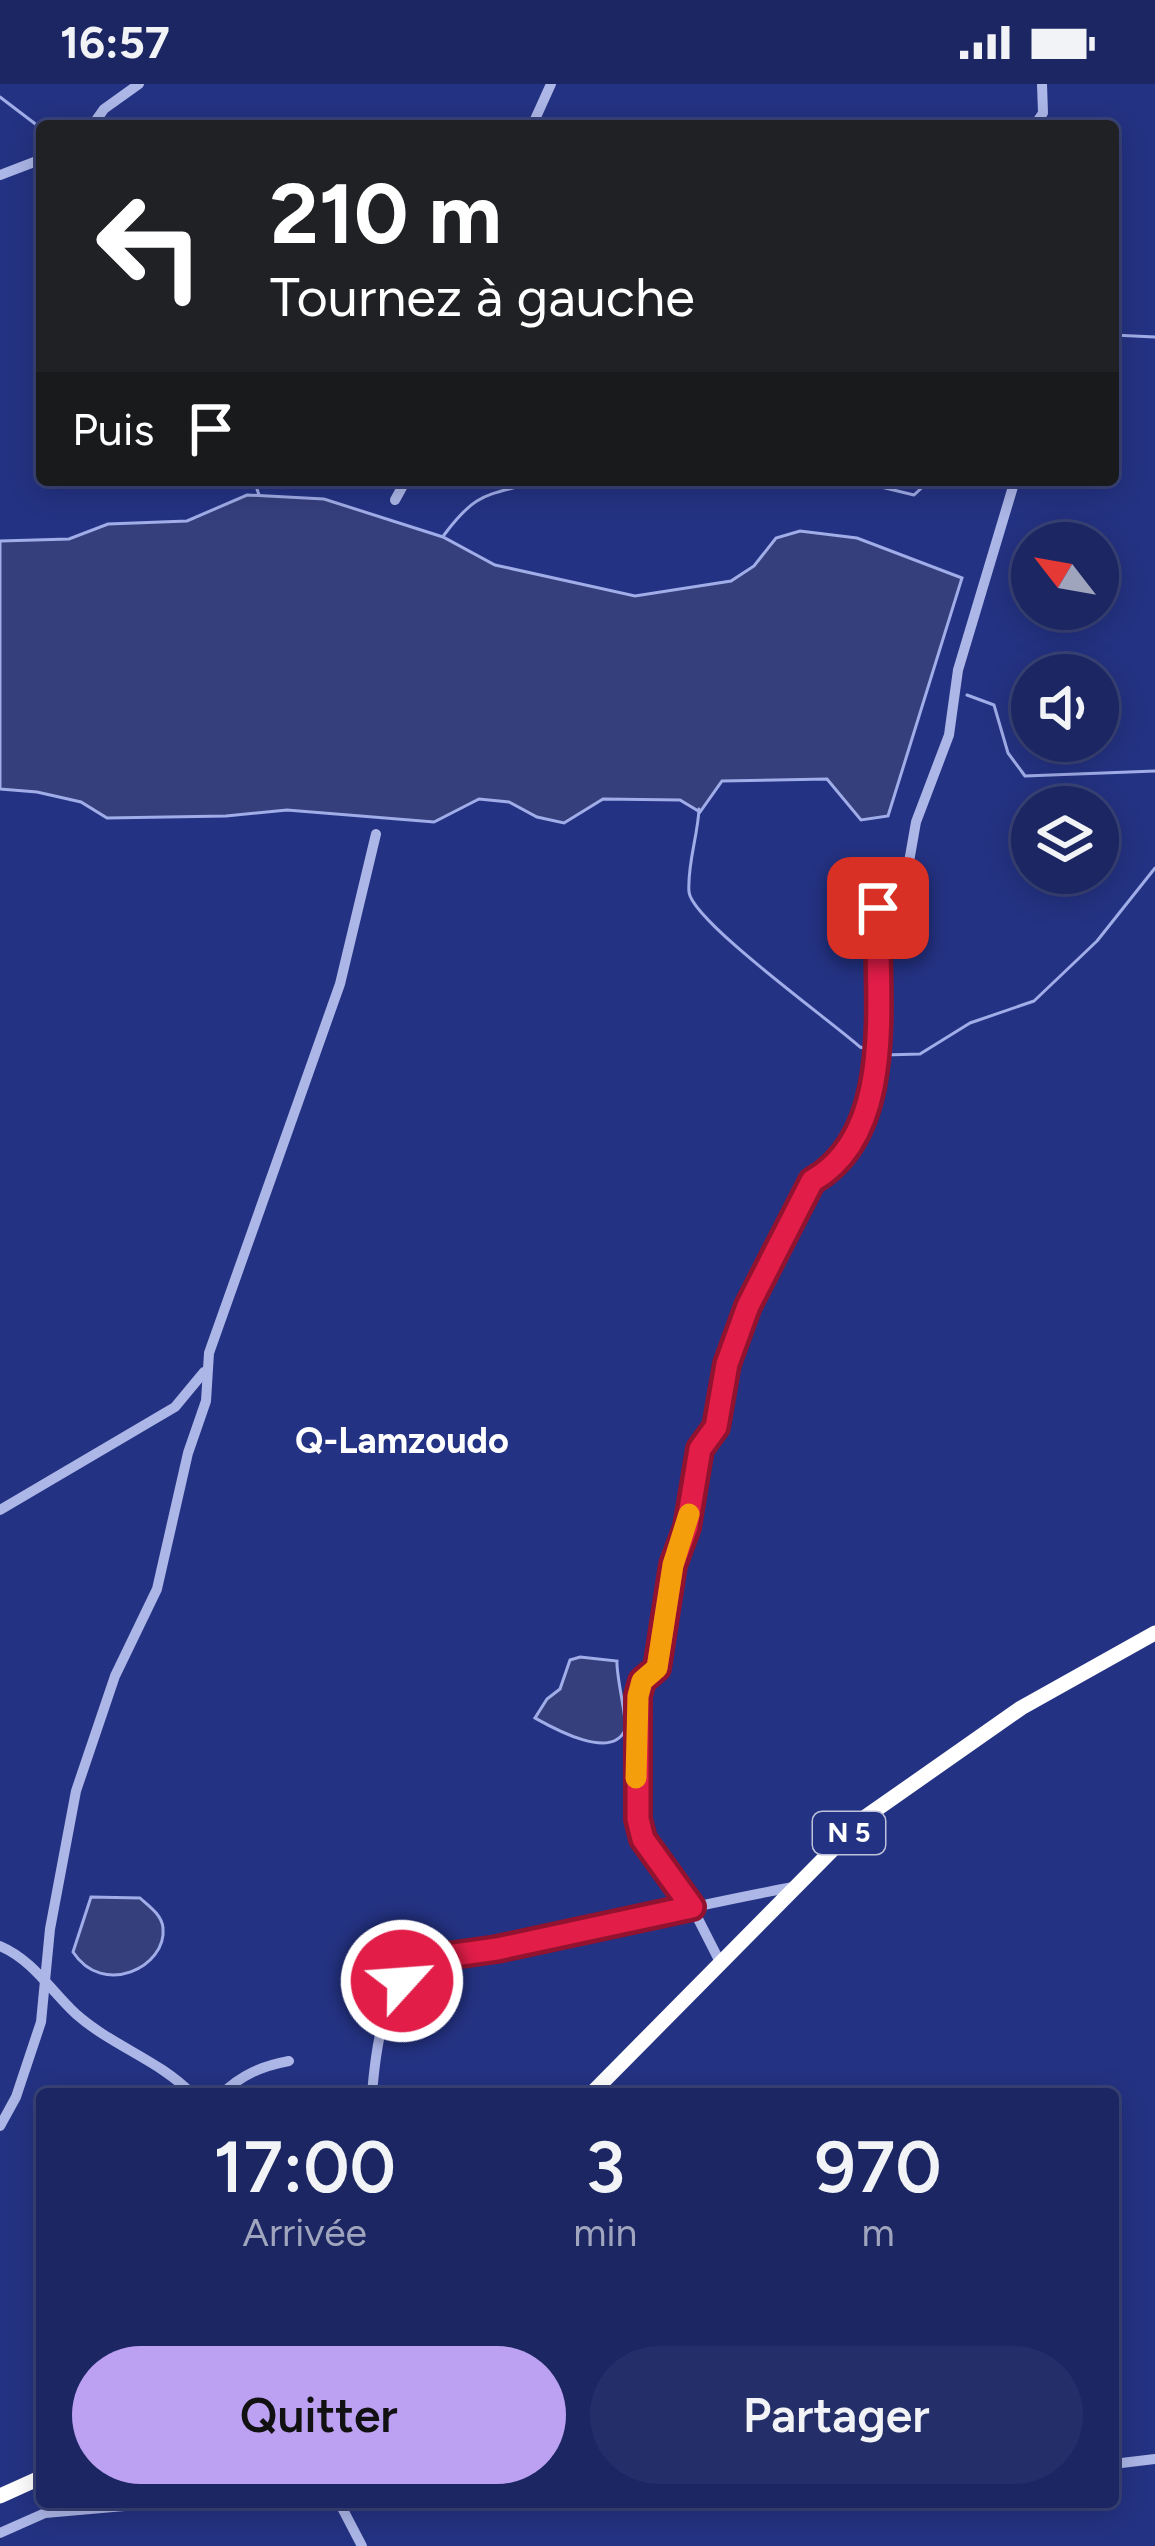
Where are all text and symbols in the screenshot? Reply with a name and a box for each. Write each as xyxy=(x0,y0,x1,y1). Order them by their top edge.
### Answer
text: 16:57 xyxy=(60,15,170,69)
text: 210 m xyxy=(270,163,502,264)
icon: left xyxy=(72,168,228,324)
text: Tournez à gauche xyxy=(270,265,695,330)
icon: arrive xyxy=(178,396,244,462)
text: Puis xyxy=(72,402,154,456)
north arrow xyxy=(1011,522,1119,630)
map controls xyxy=(1011,522,1119,894)
button: sound xyxy=(1011,654,1119,762)
button: layers xyxy=(1011,786,1119,894)
pin xyxy=(827,857,929,959)
icon: arrive xyxy=(845,875,911,941)
district label: Q-Lamzoudo xyxy=(295,1419,509,1462)
road number: N 5 xyxy=(813,1812,885,1854)
position arrow xyxy=(339,1918,465,2044)
text: 17:00 xyxy=(213,2124,396,2210)
text: 3 xyxy=(585,2124,625,2210)
text: 970 xyxy=(815,2124,942,2210)
text: Arrivée xyxy=(243,2209,367,2256)
text: min xyxy=(573,2209,637,2256)
text: m xyxy=(862,2209,895,2256)
button: Quitter xyxy=(72,2346,566,2484)
button: Partager xyxy=(590,2346,1083,2484)

